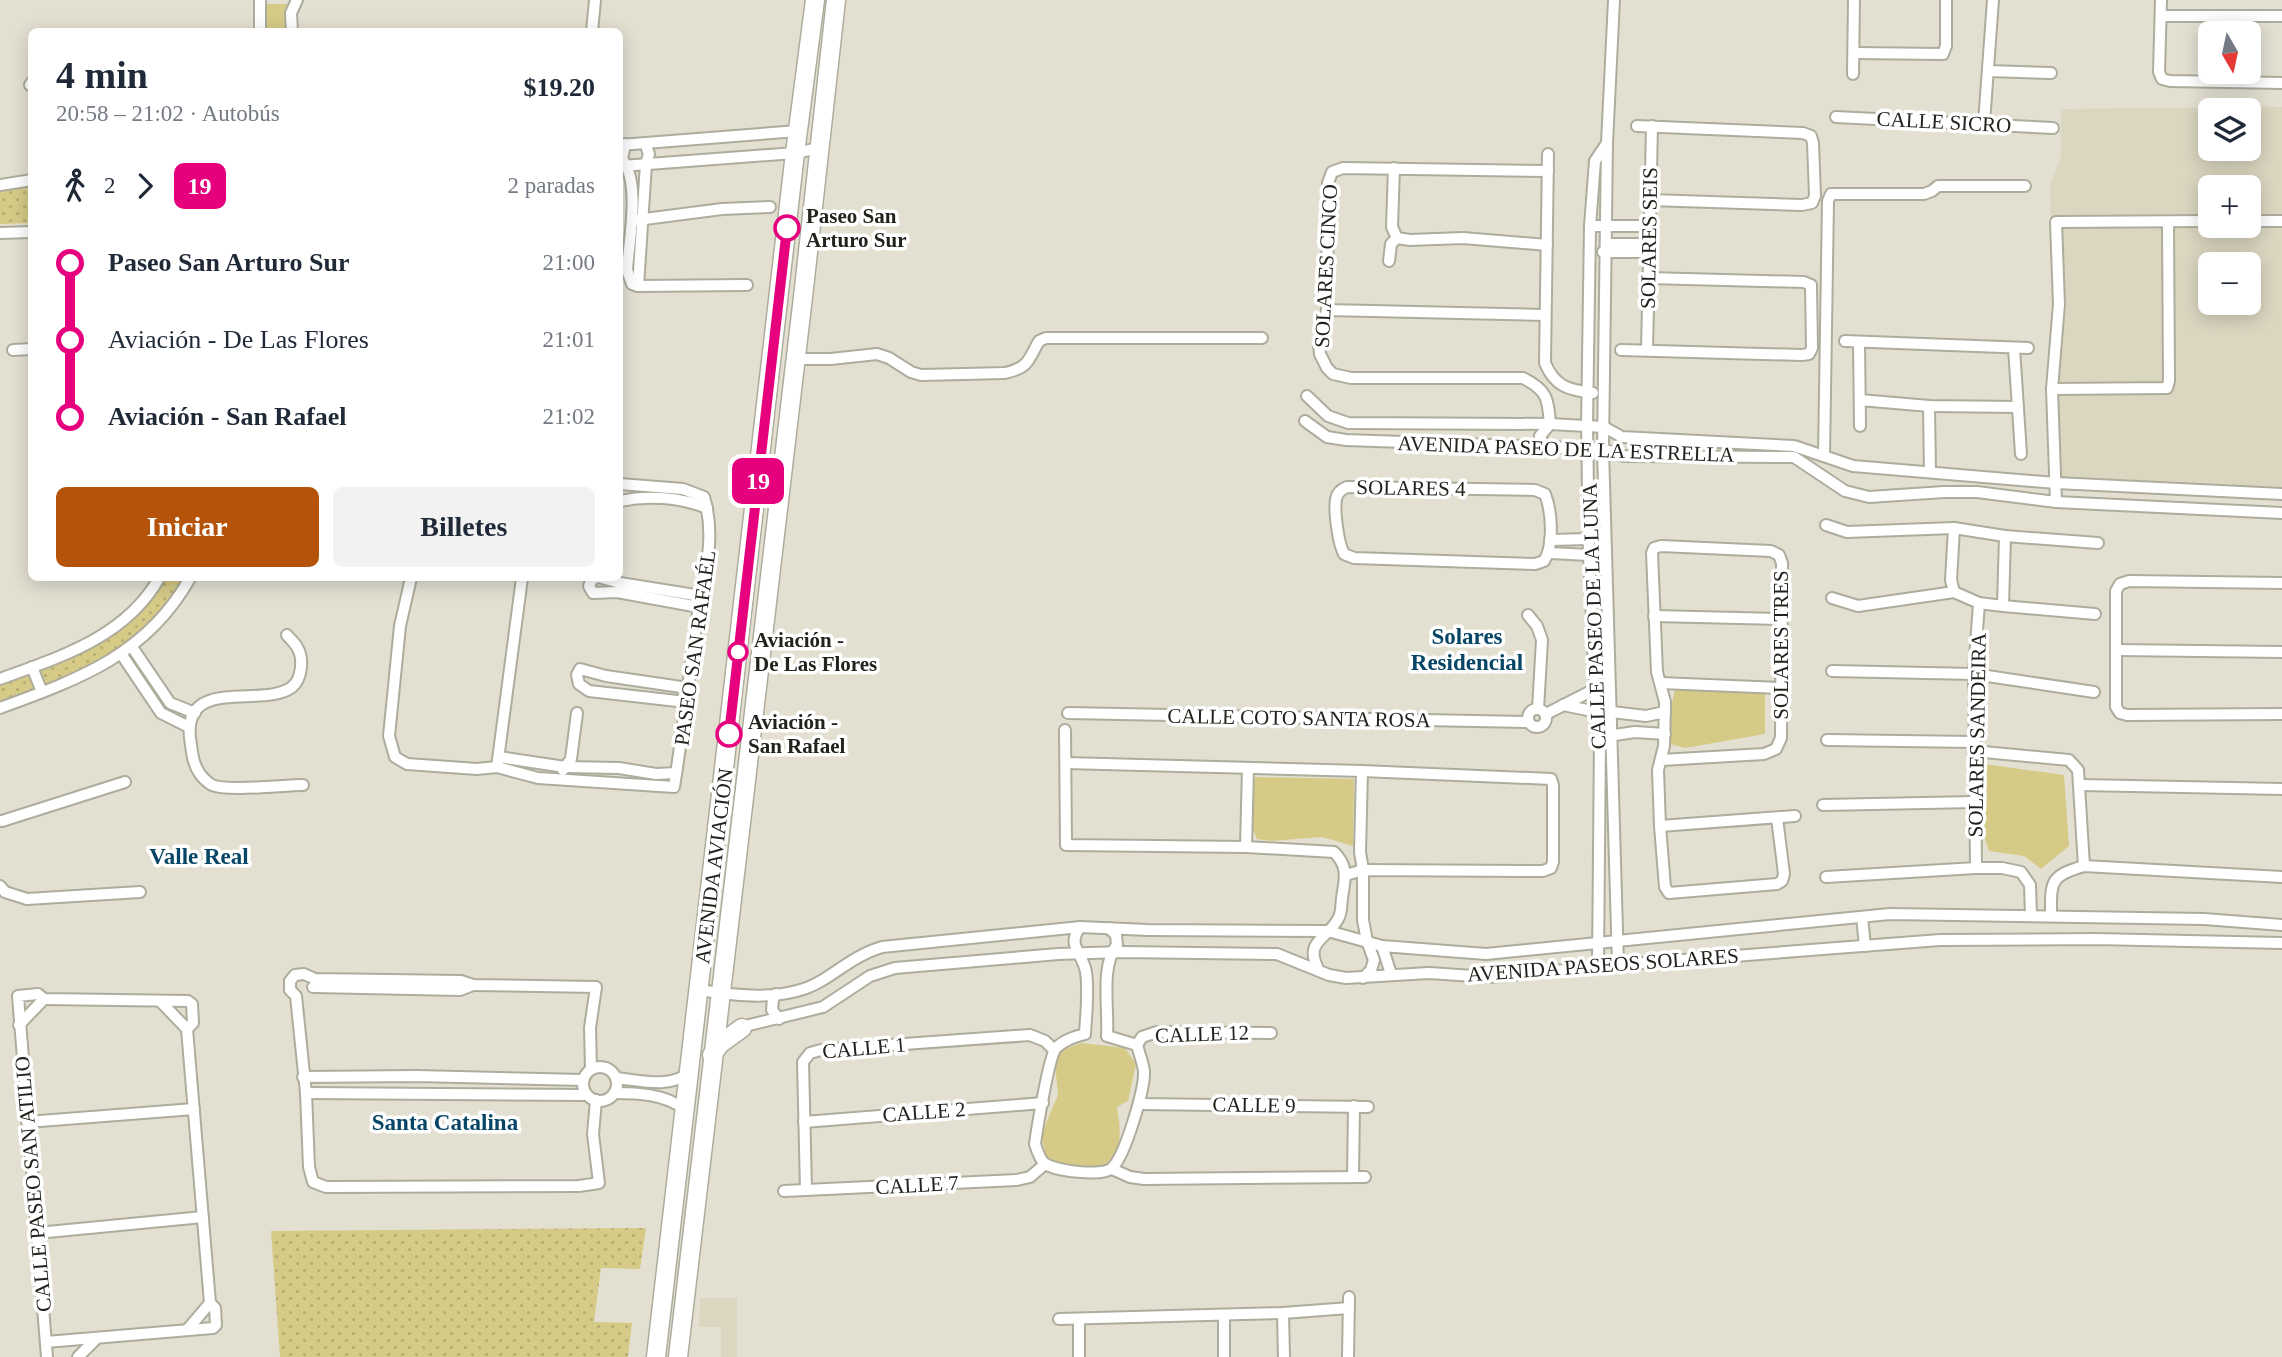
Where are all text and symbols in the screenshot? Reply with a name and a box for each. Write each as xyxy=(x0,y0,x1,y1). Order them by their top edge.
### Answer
north arrow xyxy=(2198,21,2261,84)
map controls xyxy=(2198,21,2261,315)
text: 4 min xyxy=(56,54,148,96)
text: $19.20 xyxy=(524,73,595,102)
button: layers xyxy=(2198,98,2261,161)
text: 20:58 – 21:02 · Autobús xyxy=(56,101,280,126)
street label: CALLE SICRO xyxy=(1876,106,2012,138)
icon: walk xyxy=(56,167,94,205)
icon: forward xyxy=(126,167,164,205)
street label: SOLARES SEIS xyxy=(1636,167,1662,309)
text: 2 xyxy=(104,173,116,198)
text: 19 xyxy=(188,173,212,199)
text: 2 paradas xyxy=(508,173,595,198)
button: + xyxy=(2198,175,2261,238)
street label: SOLARES CINCO xyxy=(1310,184,1342,348)
place label: Paseo San Arturo Sur xyxy=(806,204,907,252)
marker: Paseo San Arturo Sur xyxy=(774,215,800,241)
text: Paseo San Arturo Sur xyxy=(108,248,350,277)
text: 21:00 xyxy=(543,250,595,275)
button: − xyxy=(2198,252,2261,315)
text: Aviación - De Las Flores xyxy=(108,325,369,354)
text: 21:01 xyxy=(543,327,595,352)
text: Aviación - San Rafael xyxy=(108,402,347,431)
text: 21:02 xyxy=(543,404,595,429)
street label: AVENIDA PASEO DE LA ESTRELLA xyxy=(1397,431,1736,467)
line badge: 19 xyxy=(726,458,790,504)
text: 19 xyxy=(746,468,770,494)
street label: SOLARES 4 xyxy=(1356,475,1466,501)
street label: CALLE PASEO DE LA LUNA xyxy=(1577,482,1611,750)
button: Iniciar xyxy=(56,487,319,567)
button: Billetes xyxy=(333,487,595,567)
street label: PASEO SAN RAFAÉL xyxy=(669,549,721,747)
street label: SOLARES TRES xyxy=(1769,570,1793,720)
district label: Solares Residencial xyxy=(1411,624,1523,675)
place label: Aviación - De Las Flores xyxy=(754,628,877,676)
street label: SOLARES SANDEIRA xyxy=(1963,632,1991,838)
marker: Aviación - De Las Flores xyxy=(728,642,748,662)
street label: CALLE COTO SANTA ROSA xyxy=(1167,704,1432,732)
place label: Aviación - San Rafael xyxy=(748,710,846,758)
marker: Aviación - San Rafael xyxy=(716,721,742,747)
street label: AVENIDA AVIACIÓN xyxy=(690,767,738,965)
district label: Valle Real xyxy=(149,844,249,869)
street label: AVENIDA PASEOS SOLARES xyxy=(1467,944,1739,986)
street label: CALLE 12 xyxy=(1155,1020,1249,1048)
street label: CALLE 1 xyxy=(821,1032,907,1064)
street label: CALLE PASEO SAN ATILIO xyxy=(10,1055,56,1313)
street label: CALLE 9 xyxy=(1212,1092,1296,1118)
street label: CALLE 2 xyxy=(882,1097,966,1127)
district label: Santa Catalina xyxy=(372,1110,519,1135)
street label: CALLE 7 xyxy=(875,1171,959,1199)

